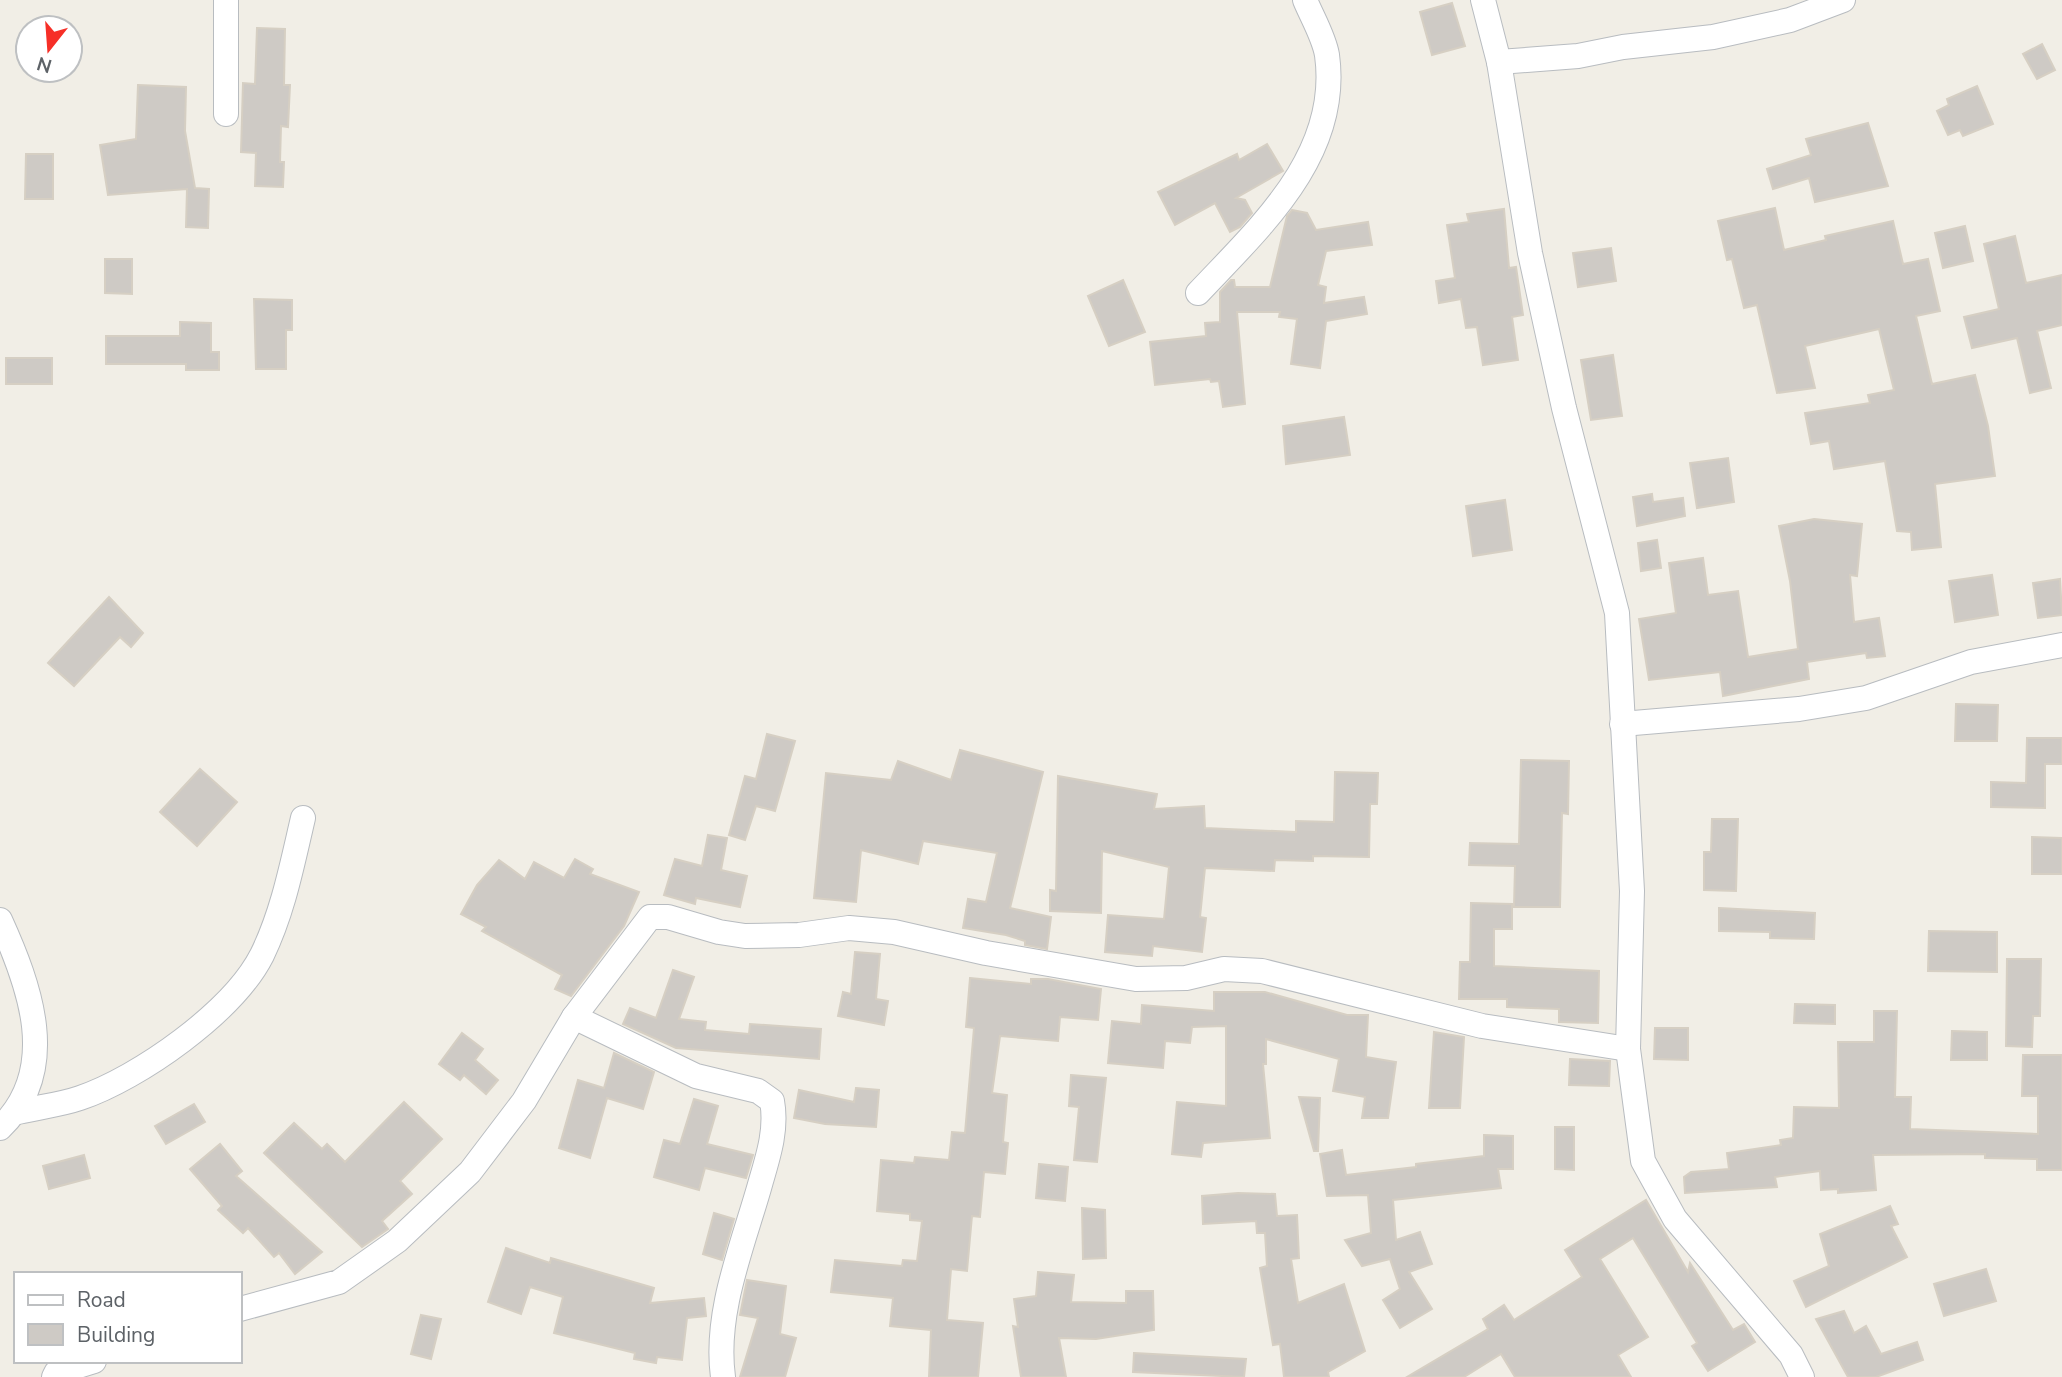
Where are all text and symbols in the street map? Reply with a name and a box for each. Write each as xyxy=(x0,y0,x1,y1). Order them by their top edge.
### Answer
north arrow xyxy=(14,14,84,84)
text: N xyxy=(34,50,55,79)
legend xyxy=(14,1272,242,1363)
text: Road xyxy=(77,1286,126,1314)
text: Building xyxy=(77,1321,155,1349)

